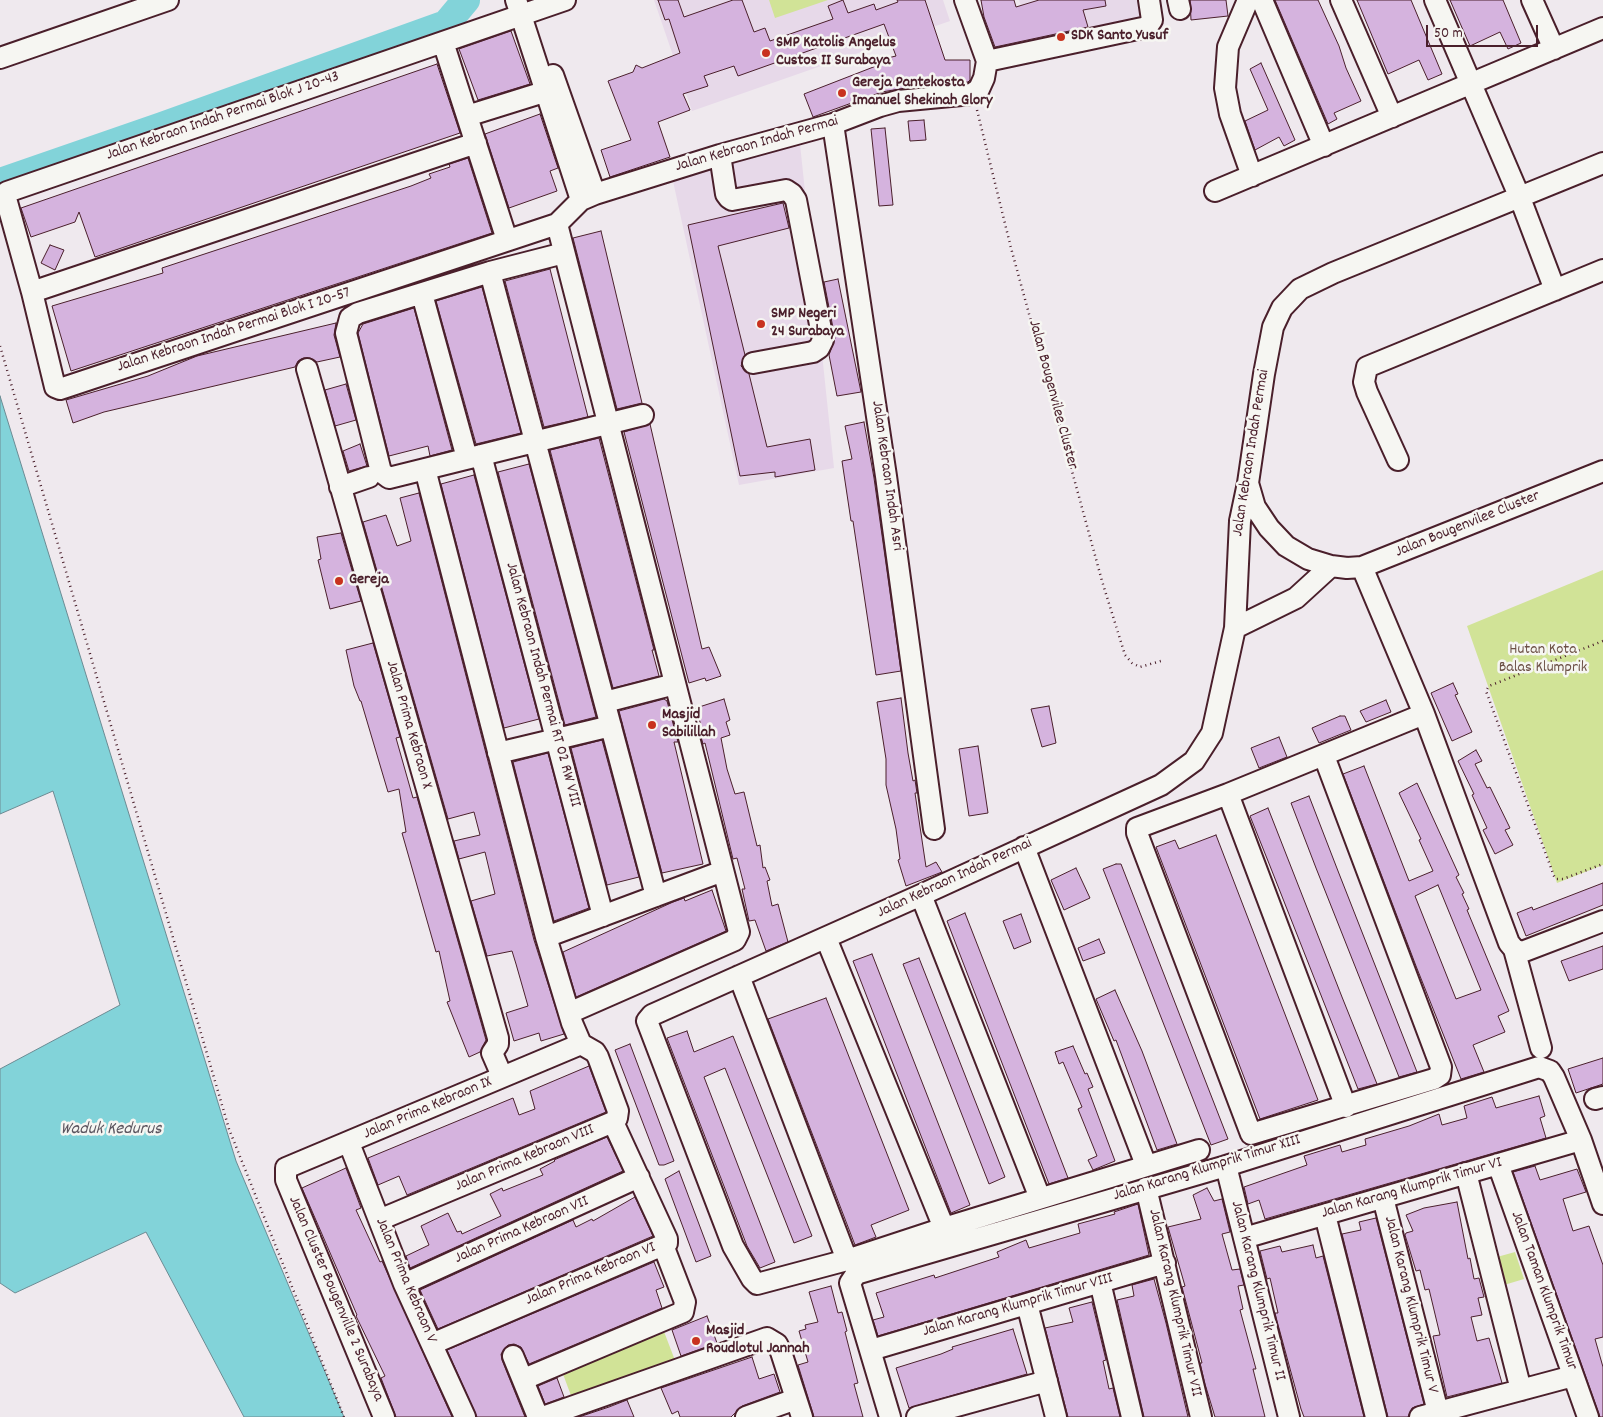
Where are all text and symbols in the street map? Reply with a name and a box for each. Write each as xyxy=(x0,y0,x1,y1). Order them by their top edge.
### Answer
scale bar xyxy=(1428,15,1540,47)
text: 50 m xyxy=(1434,23,1463,45)
place label: SDK Santo Yusuf xyxy=(1071,27,1168,47)
marker: SDK Santo Yusuf xyxy=(1055,31,1067,43)
place label: SMP Katolis Angelus Custos II Surabaya xyxy=(776,34,896,72)
marker: SMP Katolis Angelus Custos II Surabaya xyxy=(760,47,772,59)
street label: Jalan Kebraon Indah Permai Blok J 20-43 xyxy=(104,68,342,166)
place label: Gereja Pantekosta Imanuel Shekinah Glory xyxy=(852,74,992,112)
marker: Gereja Pantekosta Imanuel Shekinah Glory xyxy=(836,87,848,99)
street label: Jalan Kebraon Indah Permai xyxy=(673,113,841,177)
street label: Jalan Kebraon Indah Permai Blok I 20-57 xyxy=(115,284,353,378)
place label: SMP Negeri 24 Surabaya xyxy=(771,305,844,343)
marker: SMP Negeri 24 Surabaya xyxy=(755,318,767,330)
street label: Jalan Bougenvilee Cluster xyxy=(1023,318,1081,472)
street label: Jalan Kebraon Indah Permai xyxy=(1229,368,1275,538)
street label: Jalan Kebraon Indah Asri xyxy=(866,400,906,552)
street label: Jalan Bougenvilee Cluster xyxy=(1393,487,1543,563)
street label: Jalan Kebraon Indah Permai RT 02 RW VIII xyxy=(500,560,584,810)
place label: Gereja xyxy=(349,571,389,591)
marker: Gereja xyxy=(333,575,345,587)
park label: Hutan Kota Balas Klumprik xyxy=(1499,641,1587,679)
street label: Jalan Prima Kebraon X xyxy=(380,659,436,791)
place label: Masjid Sabilillah xyxy=(662,706,716,744)
marker: Masjid Sabilillah xyxy=(646,719,658,731)
street label: Jalan Kebraon Indah Permai xyxy=(875,835,1035,923)
street label: Jalan Prima Kebraon IX xyxy=(361,1073,495,1145)
water label: Waduk Kedurus xyxy=(61,1120,161,1142)
street label: Jalan Prima Kebraon VIII xyxy=(452,1121,598,1197)
street label: Jalan Karang Klumprik Timur XIII xyxy=(1111,1131,1303,1207)
street label: Jalan Karang Klumprik Timur VI xyxy=(1319,1154,1505,1224)
street label: Jalan Prima Kebraon VII xyxy=(452,1193,592,1269)
street label: Jalan Cluster Bougenville 2 Surabaya xyxy=(283,1194,387,1404)
street label: Jalan Karang Klumprik Timur II xyxy=(1225,1199,1289,1383)
street label: Jalan Karang Klumprik Timur VII xyxy=(1143,1207,1205,1399)
street label: Jalan Taman Klumprik Timur xyxy=(1505,1209,1581,1373)
street label: Jalan Karang Klumprik Timur V xyxy=(1379,1214,1441,1396)
street label: Jalan Prima Kebraon V xyxy=(370,1215,440,1347)
street label: Jalan Prima Kebraon VI xyxy=(523,1239,659,1311)
street label: Jalan Karang Klumprik Timur VIII xyxy=(921,1270,1115,1342)
place label: Masjid Roudlotul Jannah xyxy=(706,1322,809,1360)
marker: Masjid Roudlotul Jannah xyxy=(690,1335,702,1347)

